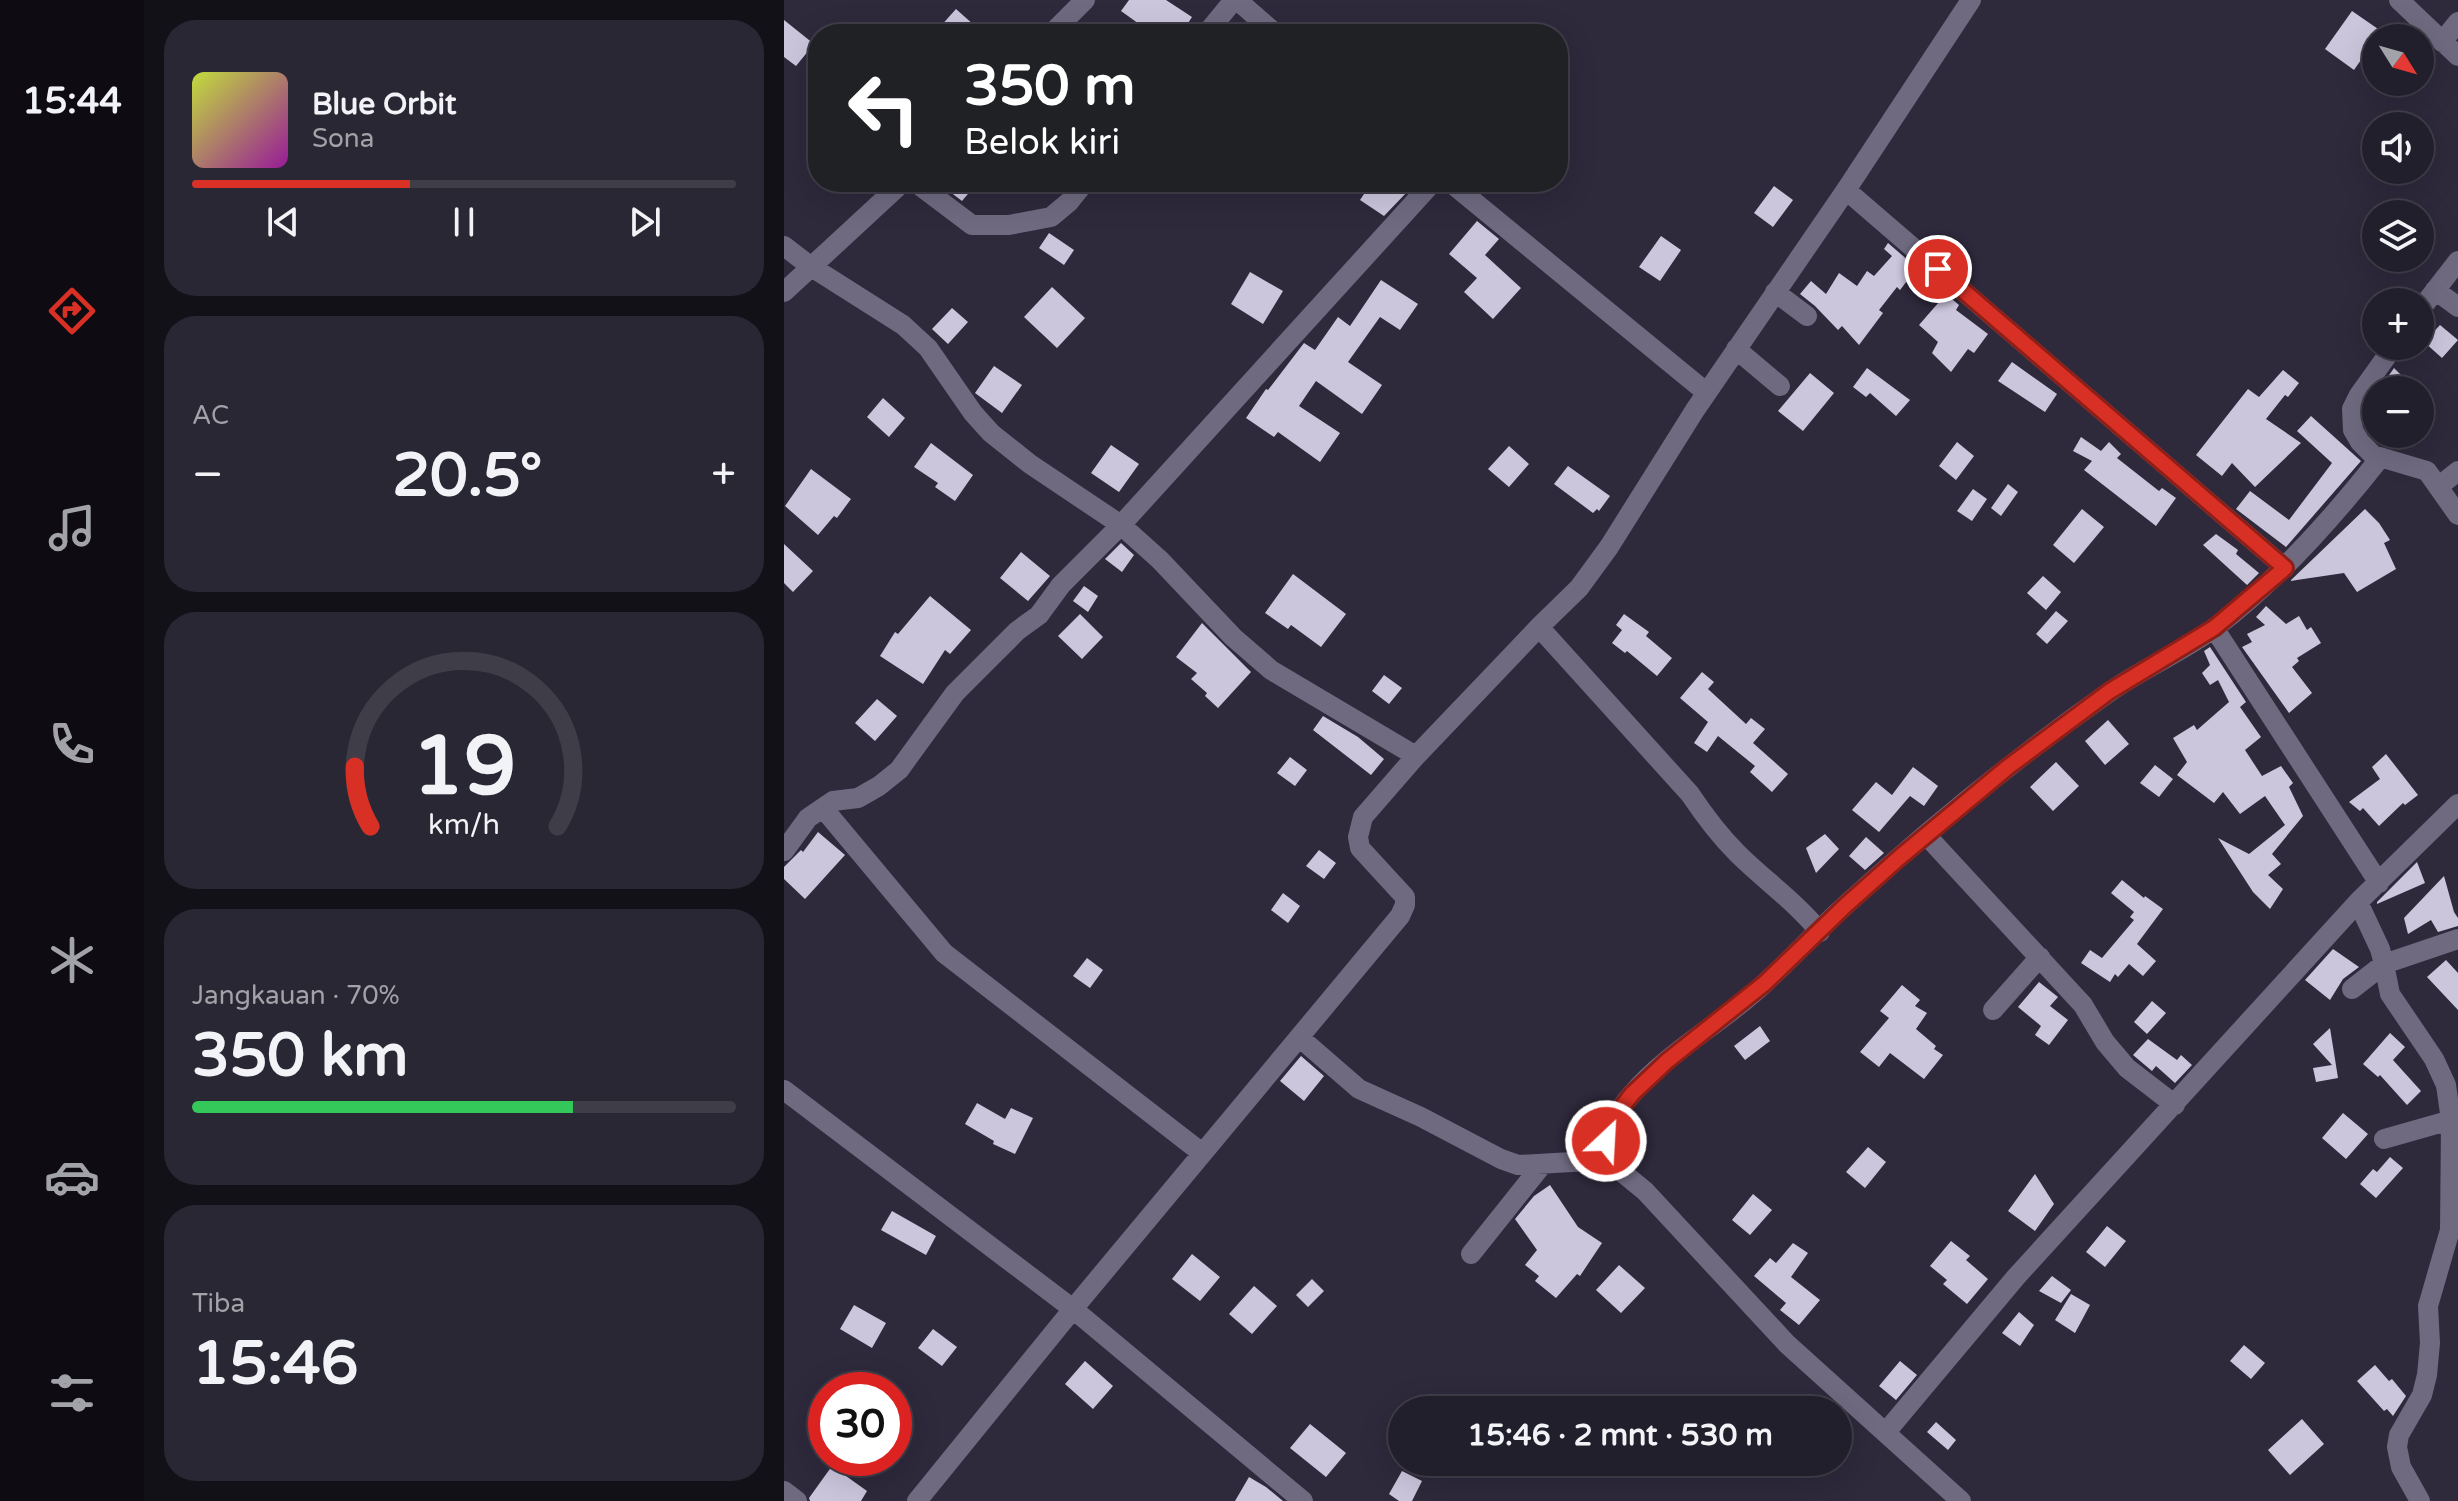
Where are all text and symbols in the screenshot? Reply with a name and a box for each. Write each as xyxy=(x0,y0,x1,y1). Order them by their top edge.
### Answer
north arrow xyxy=(2362,24,2434,96)
map controls xyxy=(2362,24,2434,448)
text: 350 m xyxy=(964,53,1135,120)
icon: left xyxy=(832,56,936,160)
text: 15:44 xyxy=(22,80,122,123)
text: Blue Orbit xyxy=(312,86,457,123)
button: sound xyxy=(2362,112,2434,184)
text: Belok kiri xyxy=(964,121,1120,164)
text: Sona xyxy=(312,123,374,154)
icon: previous xyxy=(261,200,305,244)
icon: pause xyxy=(442,200,486,244)
icon: next xyxy=(623,200,667,244)
button: layers xyxy=(2362,200,2434,272)
pin xyxy=(1904,235,1972,303)
icon: arrive xyxy=(1916,247,1960,291)
icon: directions xyxy=(44,283,100,339)
button: + xyxy=(2362,288,2434,360)
button: − xyxy=(2362,376,2434,448)
text: AC xyxy=(192,400,229,431)
text: 20.5° xyxy=(392,440,542,512)
text: − xyxy=(192,449,223,502)
text: + xyxy=(711,449,736,502)
icon: music xyxy=(44,500,100,556)
icon: phone xyxy=(44,716,100,772)
text: 19 xyxy=(412,716,516,816)
text: km/h xyxy=(428,808,500,842)
icon: climate xyxy=(44,932,100,988)
text: Jangkauan · 70% xyxy=(192,980,400,1011)
text: 350 km xyxy=(192,1020,408,1092)
position arrow xyxy=(1564,1099,1648,1183)
icon: car xyxy=(44,1149,100,1205)
text: Tiba xyxy=(192,1288,245,1319)
text: 15:46 xyxy=(192,1328,358,1400)
icon: filters xyxy=(44,1365,100,1421)
speed limit sign: 30 xyxy=(808,1372,912,1476)
text: 15:46 · 2 mnt · 530 m xyxy=(1467,1417,1773,1454)

